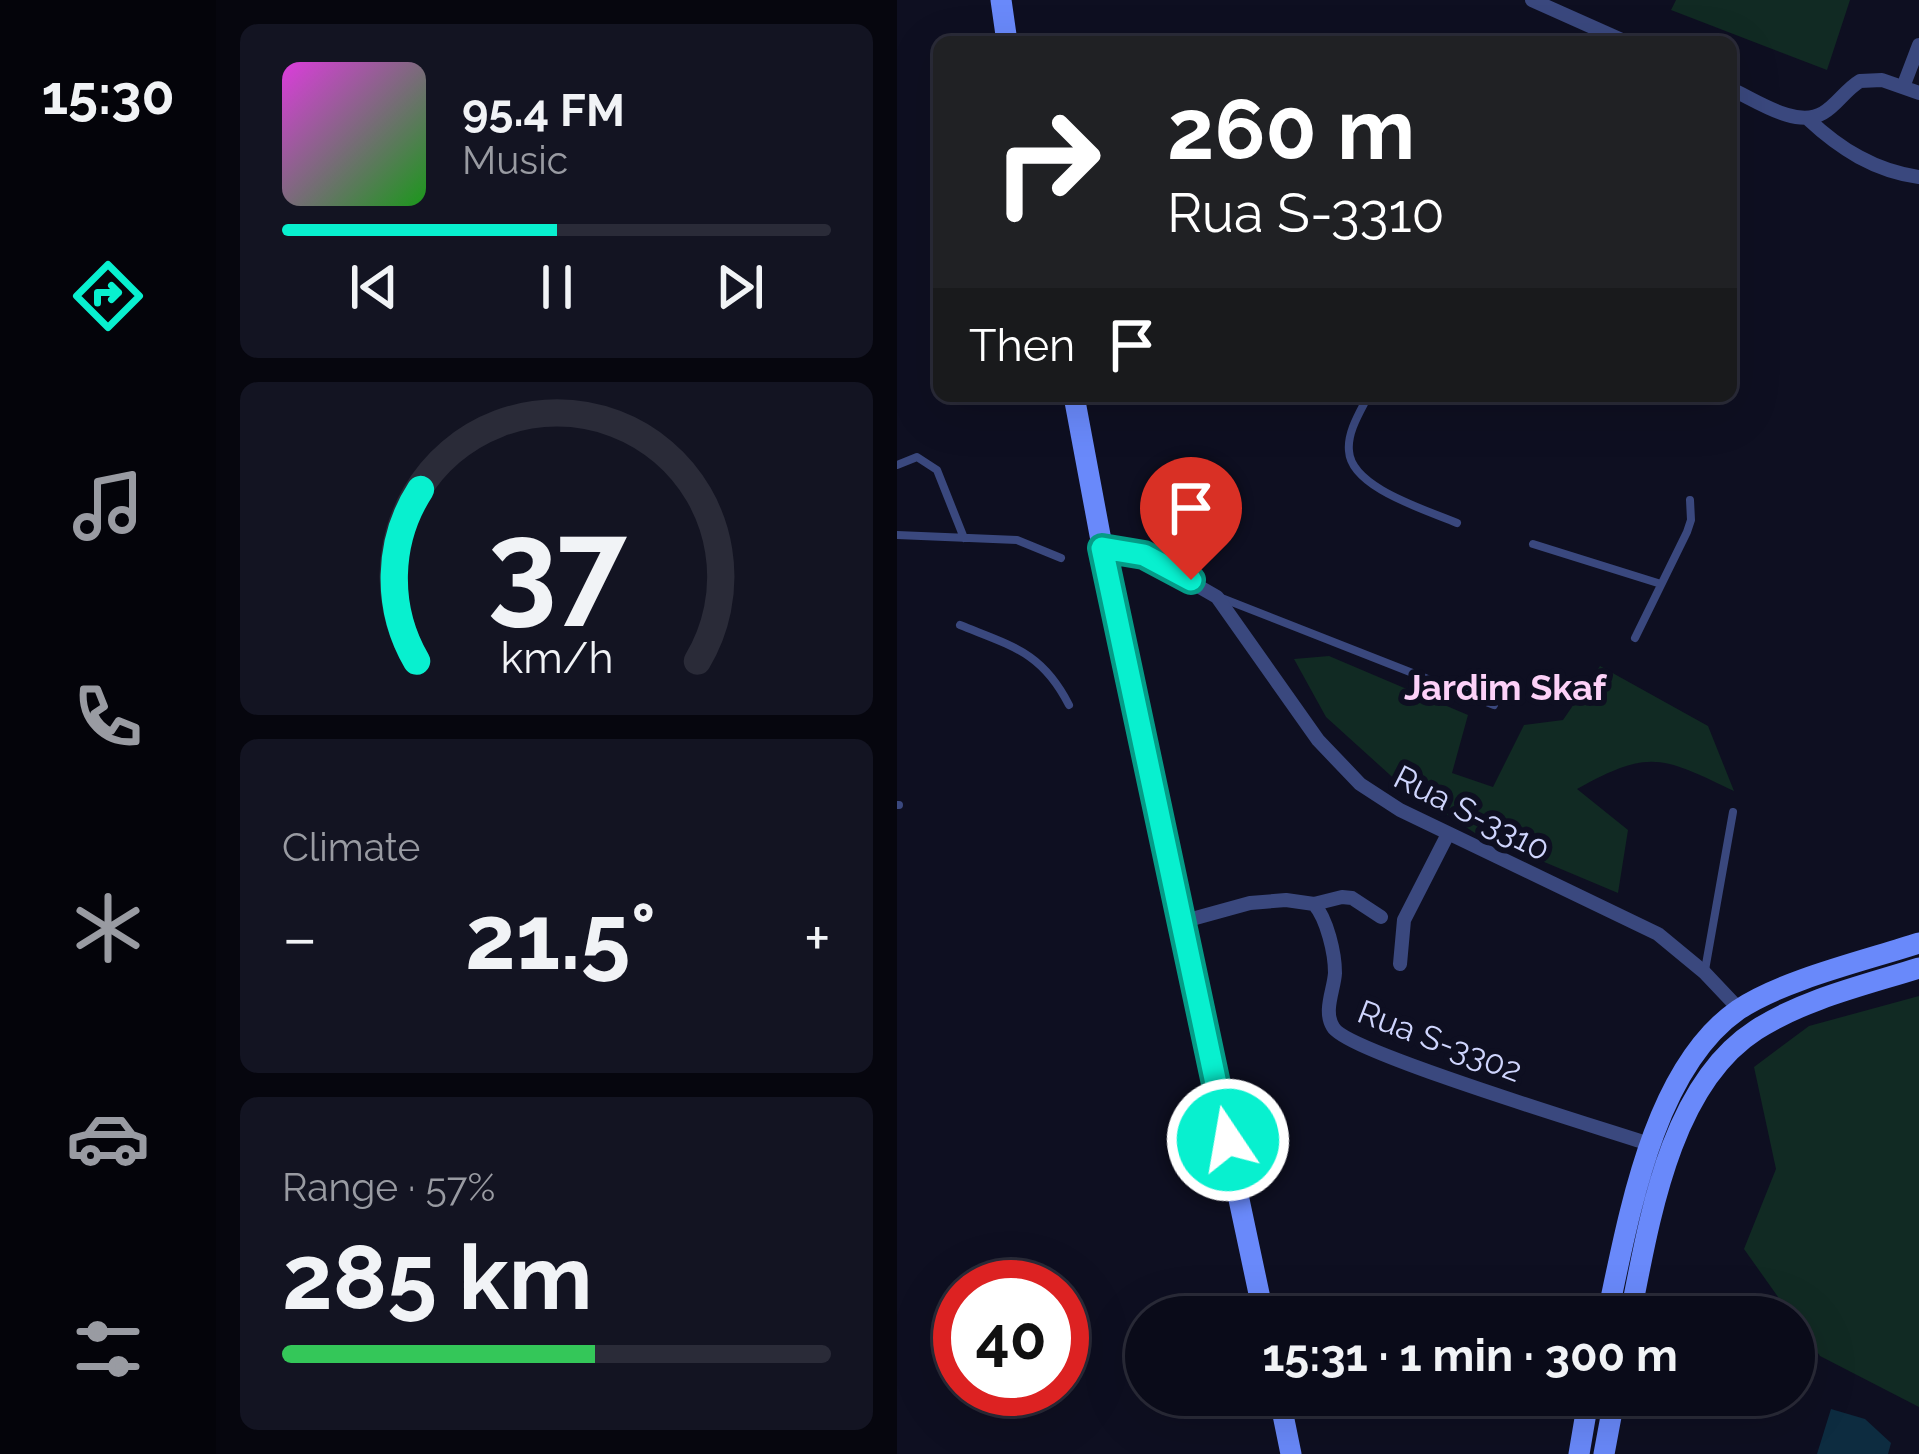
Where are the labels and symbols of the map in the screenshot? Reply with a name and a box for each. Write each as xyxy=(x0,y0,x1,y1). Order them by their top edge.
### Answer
pin xyxy=(1140,457,1242,580)
district label: Jardim Skaf xyxy=(1404,666,1608,708)
street label: Rua S-3310 xyxy=(1388,757,1556,869)
street label: Rua S-3302 xyxy=(1352,992,1528,1090)
position arrow xyxy=(1165,1077,1291,1203)
speed limit sign: 40 xyxy=(933,1260,1089,1416)

